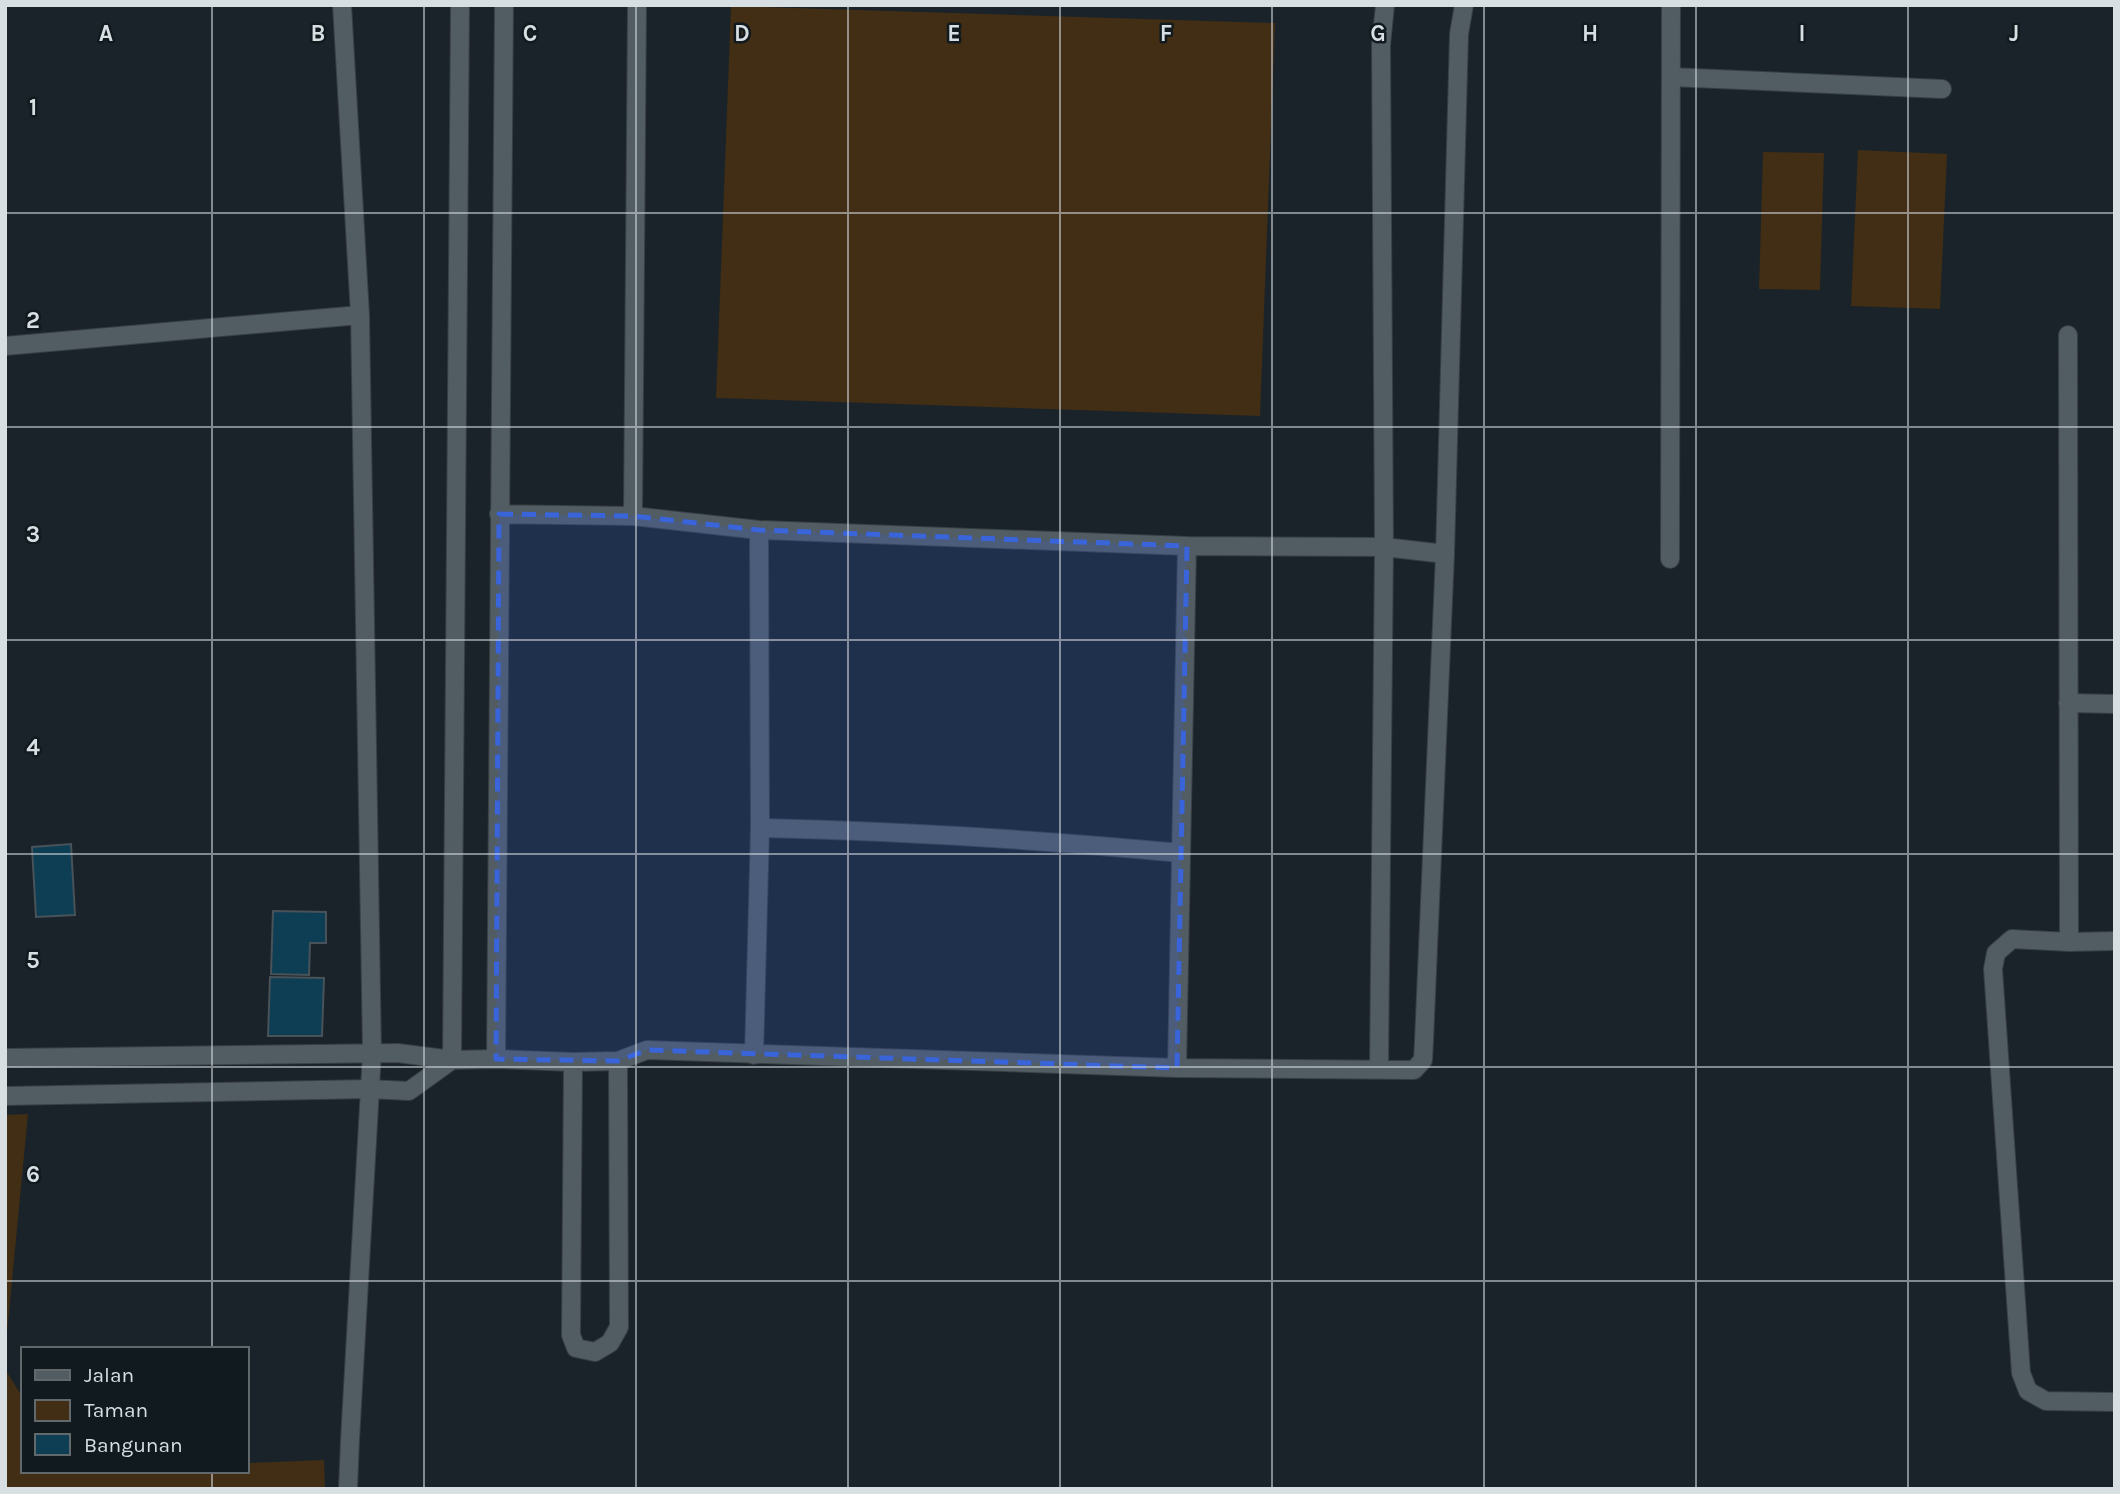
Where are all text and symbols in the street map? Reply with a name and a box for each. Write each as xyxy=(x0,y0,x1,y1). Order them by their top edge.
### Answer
text: A xyxy=(99,20,113,47)
text: B xyxy=(311,20,325,47)
text: C xyxy=(523,20,537,47)
text: D xyxy=(734,20,750,47)
text: E xyxy=(947,20,961,47)
text: F xyxy=(1160,20,1172,47)
text: G xyxy=(1370,20,1386,47)
text: H xyxy=(1582,20,1598,47)
text: I xyxy=(1798,20,1806,47)
text: J xyxy=(2009,20,2019,47)
text: 1 xyxy=(29,94,37,121)
text: 2 xyxy=(26,307,40,334)
text: 3 xyxy=(26,521,40,548)
text: 4 xyxy=(26,734,40,761)
text: 5 xyxy=(26,947,40,974)
text: 6 xyxy=(26,1161,40,1188)
legend xyxy=(21,1347,248,1473)
text: Jalan xyxy=(84,1363,134,1387)
text: Taman xyxy=(84,1398,148,1422)
text: Bangunan xyxy=(84,1433,183,1457)

